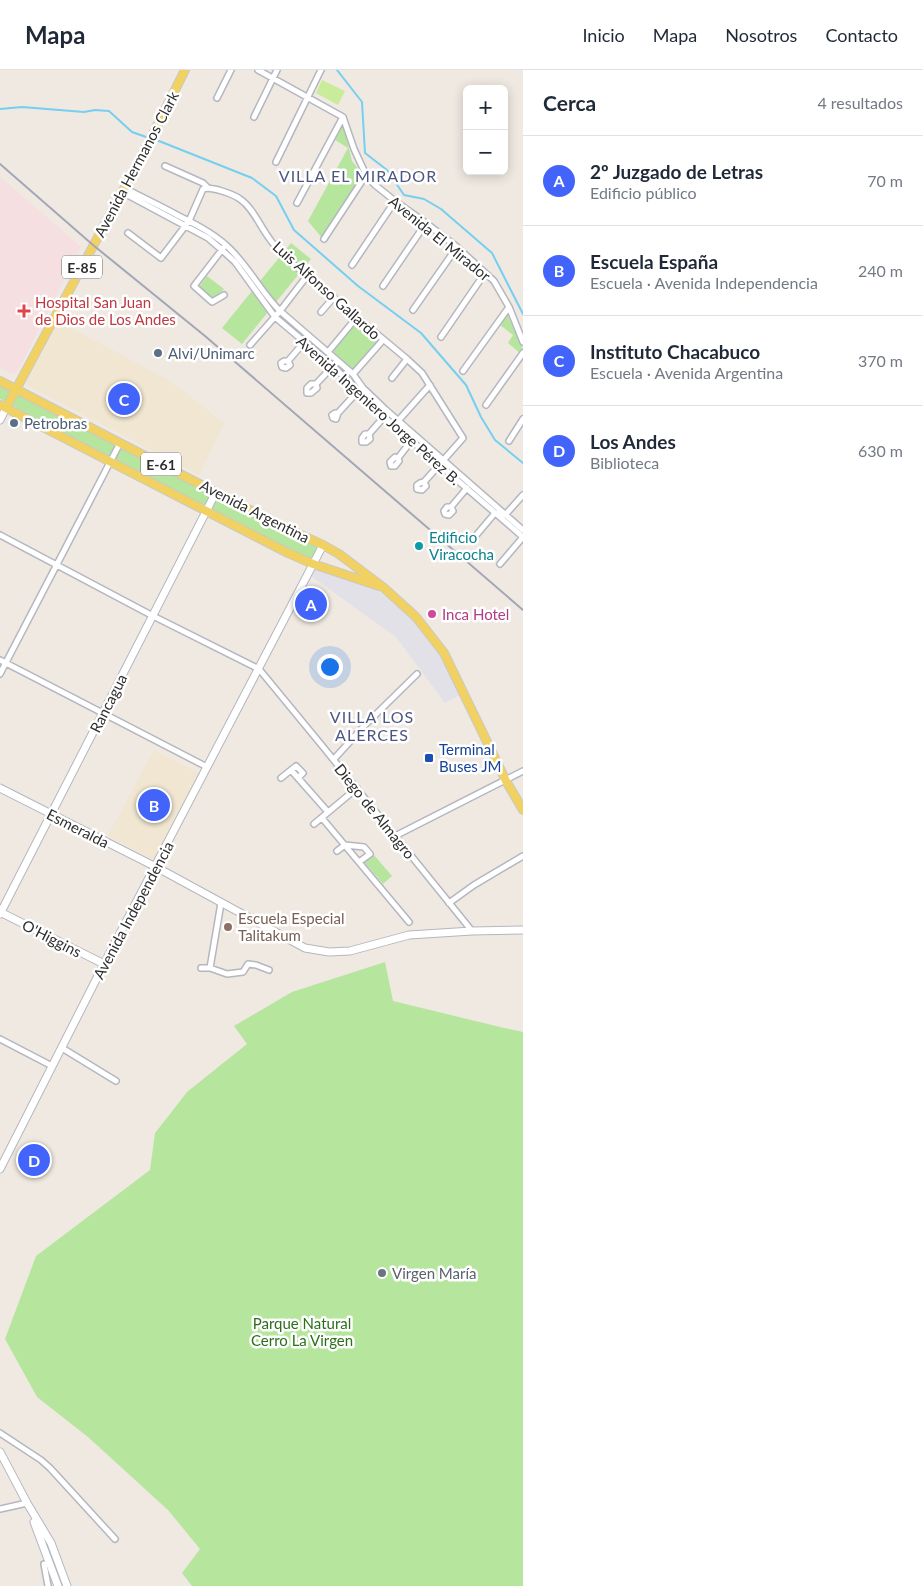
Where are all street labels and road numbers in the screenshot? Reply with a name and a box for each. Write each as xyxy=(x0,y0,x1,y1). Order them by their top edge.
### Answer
street label: Avenida Hermanos Clark xyxy=(90,88,182,240)
street label: Avenida El Mirador xyxy=(386,192,495,285)
street label: Luis Alfonso Gallardo xyxy=(270,237,384,343)
road number: E-85 xyxy=(62,256,102,278)
street label: Avenida Ingeniero Jorge Pérez B. xyxy=(293,332,465,488)
road number: E-61 xyxy=(141,452,181,476)
street label: Avenida Argentina xyxy=(197,476,313,546)
street label: Rancagua xyxy=(86,671,130,735)
street label: Diego de Almagro xyxy=(331,760,419,862)
street label: Esmeralda xyxy=(44,805,112,851)
street label: Avenida Independencia xyxy=(89,838,177,982)
street label: O'Higgins xyxy=(19,915,85,961)

